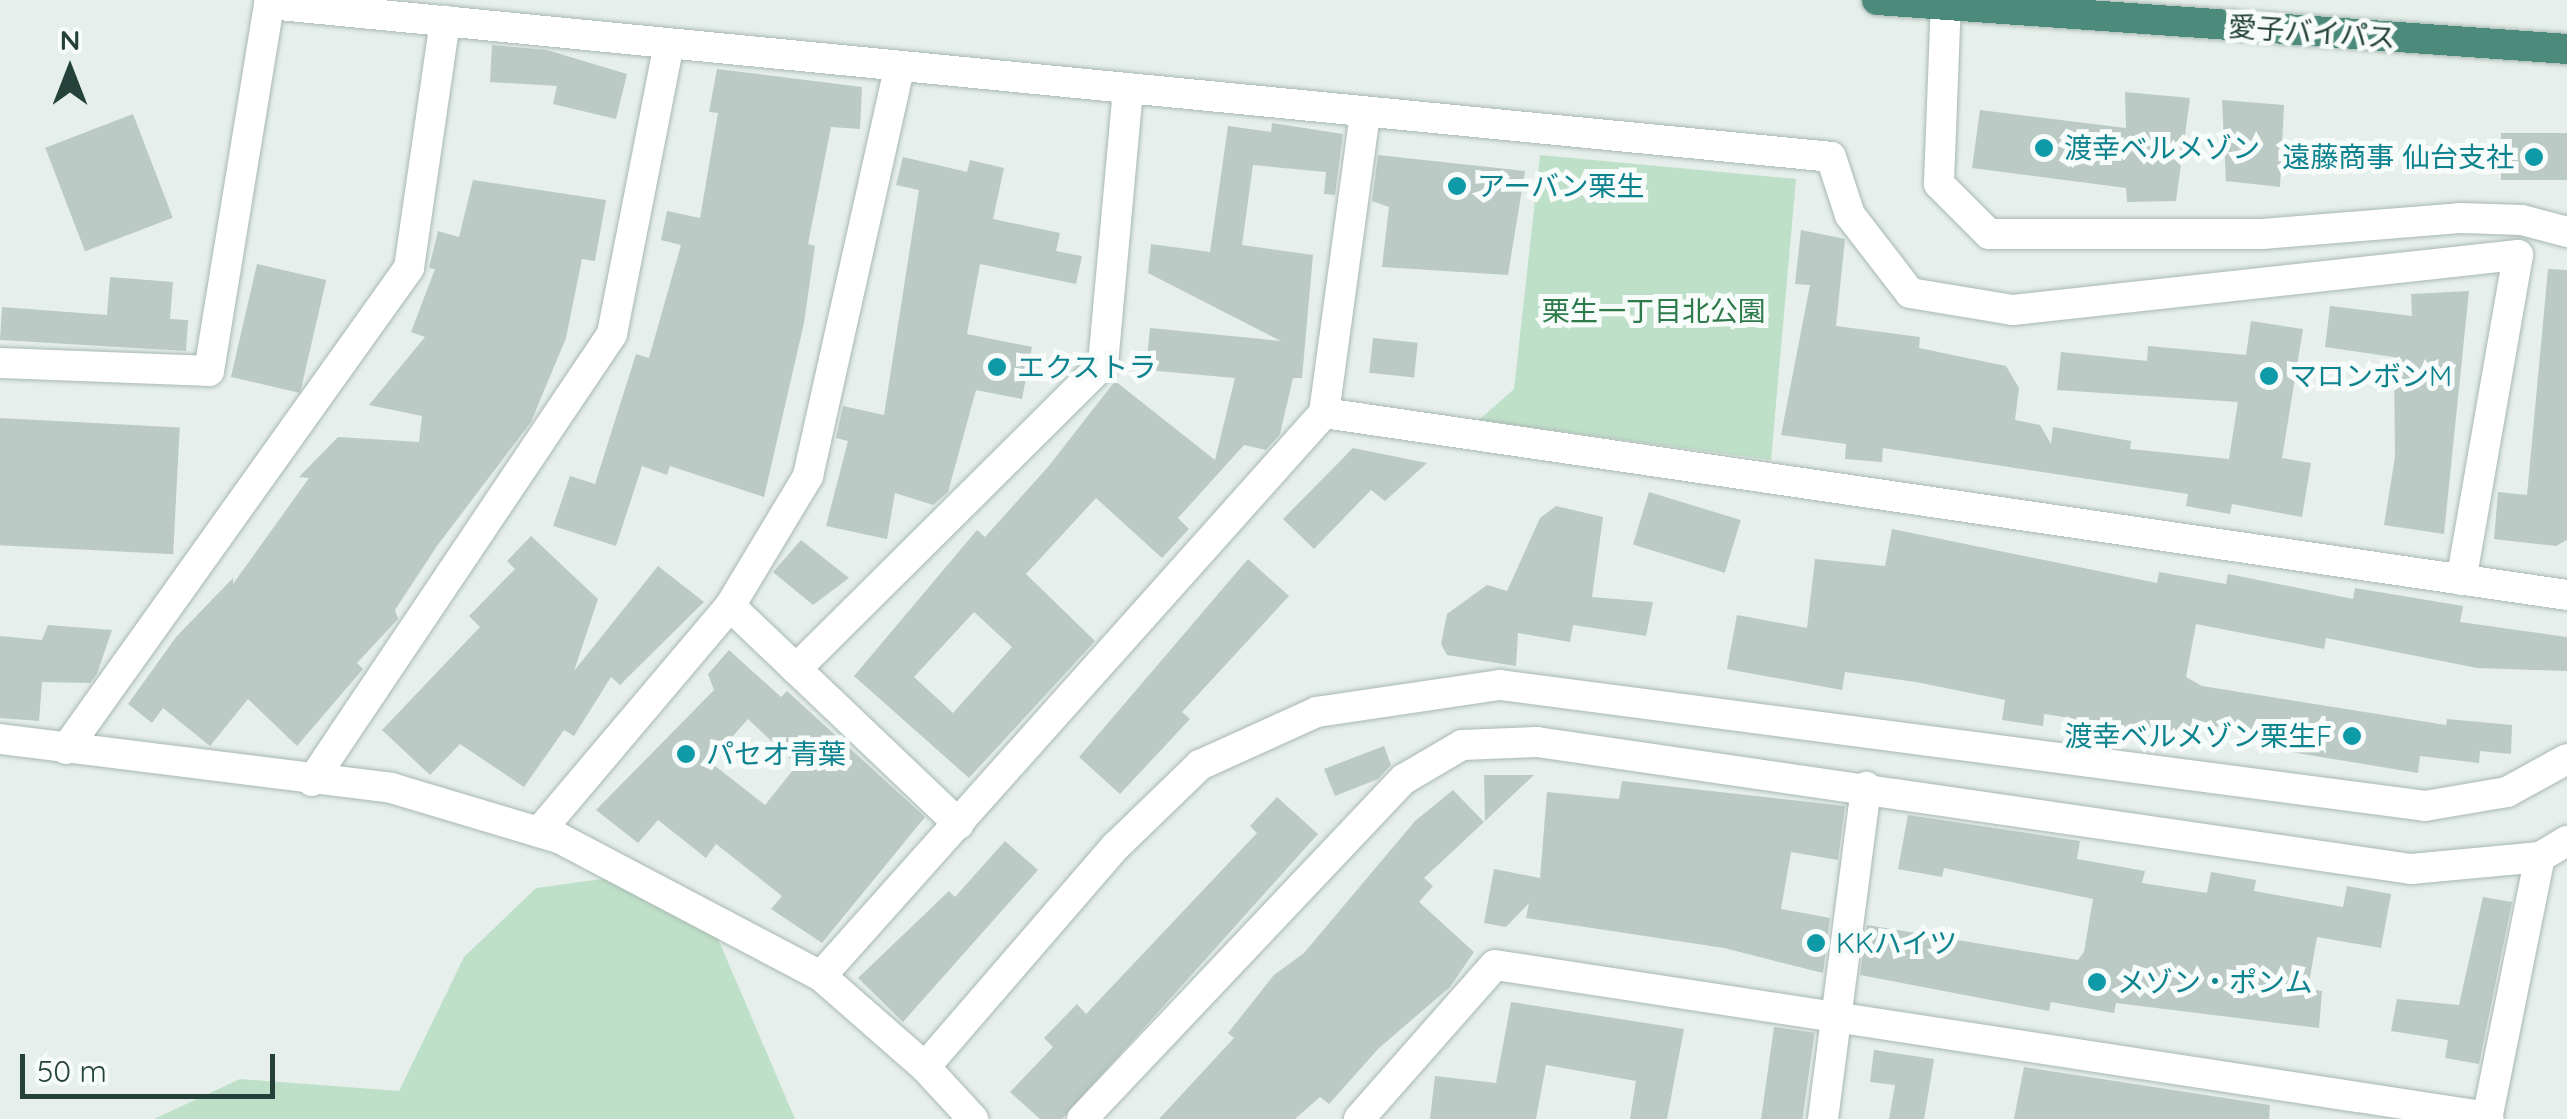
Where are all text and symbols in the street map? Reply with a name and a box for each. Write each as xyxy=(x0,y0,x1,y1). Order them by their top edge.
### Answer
street label: 愛子バイパス xyxy=(2227,9,2397,55)
north arrow xyxy=(20,20,120,120)
text: N xyxy=(60,22,80,57)
place label: 渡幸ベルメゾン xyxy=(2064,131,2260,165)
marker: 渡幸ベルメゾン xyxy=(2033,137,2055,159)
place label: 遠藤商事 仙台支社 xyxy=(2282,140,2514,174)
marker: 遠藤商事 仙台支社 xyxy=(2523,146,2545,168)
place label: アーバン栗生 xyxy=(1477,169,1643,203)
marker: アーバン栗生 xyxy=(1446,175,1468,197)
park label: 栗生一丁目北公園 xyxy=(1542,294,1766,328)
place label: エクストラ xyxy=(1017,350,1157,384)
marker: エクストラ xyxy=(986,356,1008,378)
place label: マロンボンM xyxy=(2289,359,2452,393)
marker: マロンボンM xyxy=(2258,365,2280,387)
place label: 渡幸ベルメゾン栗生F xyxy=(2064,719,2332,753)
marker: 渡幸ベルメゾン栗生F xyxy=(2341,725,2363,747)
place label: パセオ青葉 xyxy=(706,737,846,771)
marker: パセオ青葉 xyxy=(675,743,697,765)
place label: KKハイツ xyxy=(1836,926,1958,960)
marker: KKハイツ xyxy=(1805,932,1827,954)
place label: メゾン・ポンム xyxy=(2117,965,2313,999)
marker: メゾン・ポンム xyxy=(2086,971,2108,993)
scale bar xyxy=(25,1034,280,1096)
text: 50 m xyxy=(37,1052,107,1090)

